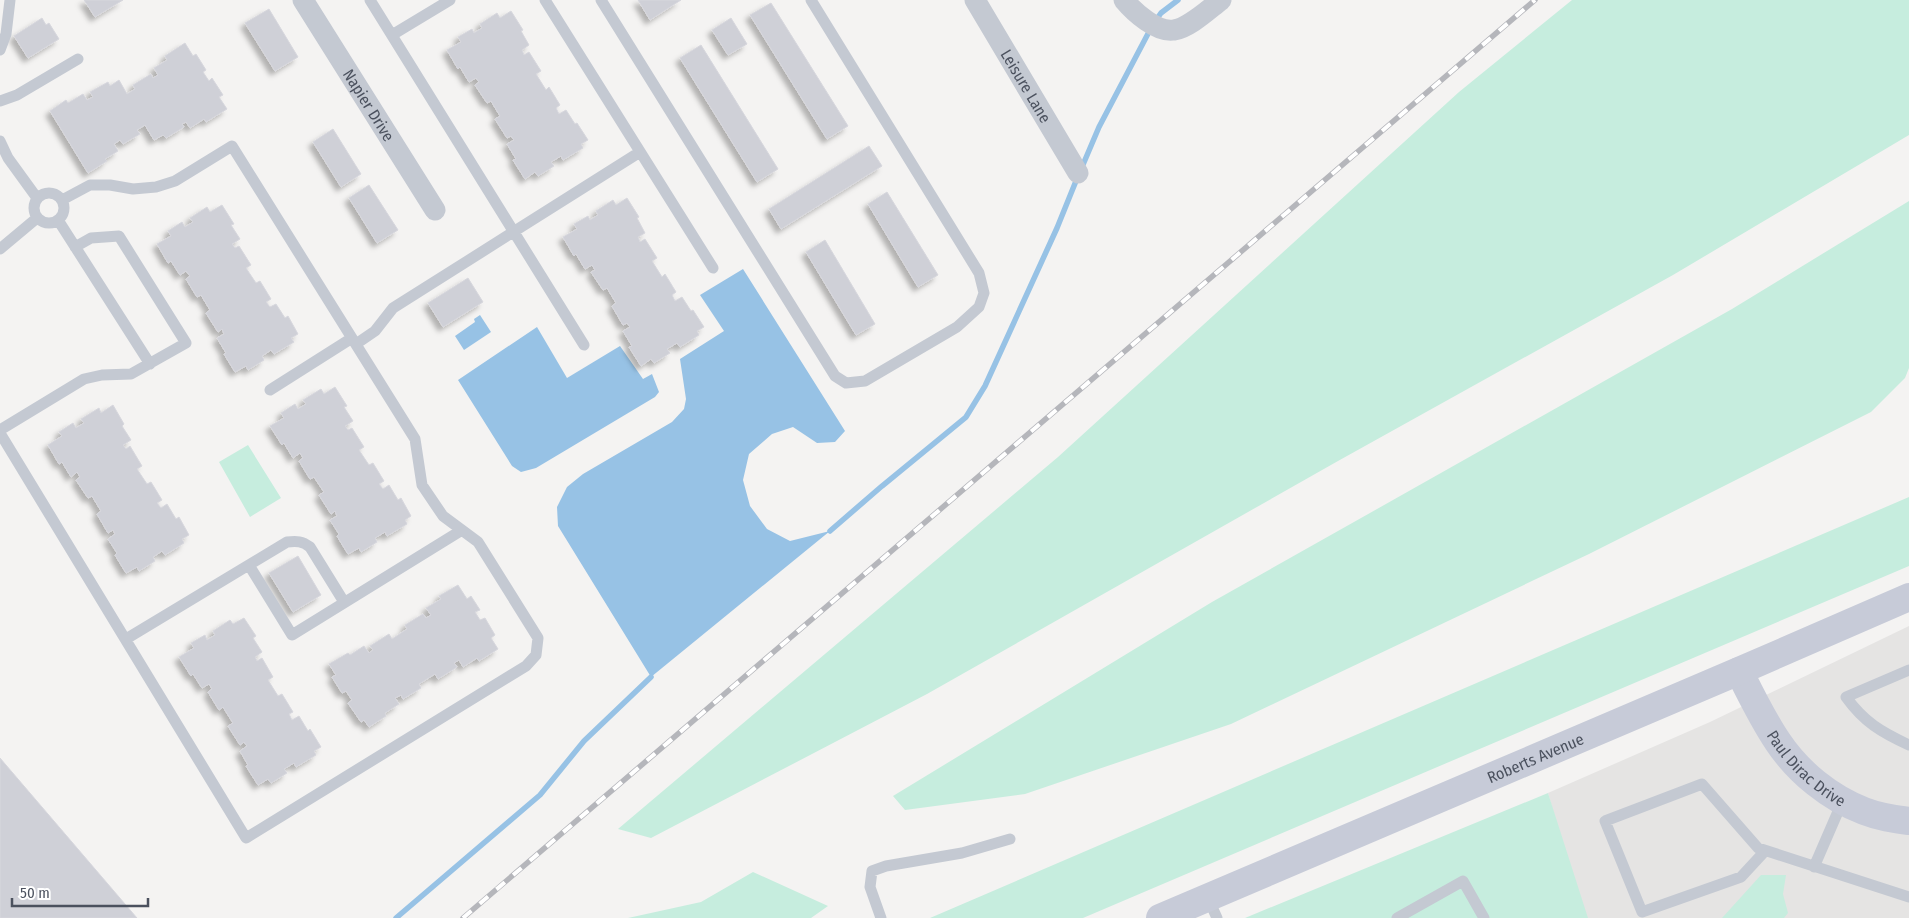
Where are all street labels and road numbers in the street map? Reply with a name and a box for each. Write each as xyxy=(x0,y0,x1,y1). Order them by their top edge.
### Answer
street label: Leisure Lane xyxy=(997,46,1055,126)
street label: Napier Drive xyxy=(339,66,399,145)
street label: Paul Dirac Drive xyxy=(1763,727,1849,810)
street label: Roberts Avenue xyxy=(1484,729,1586,787)

